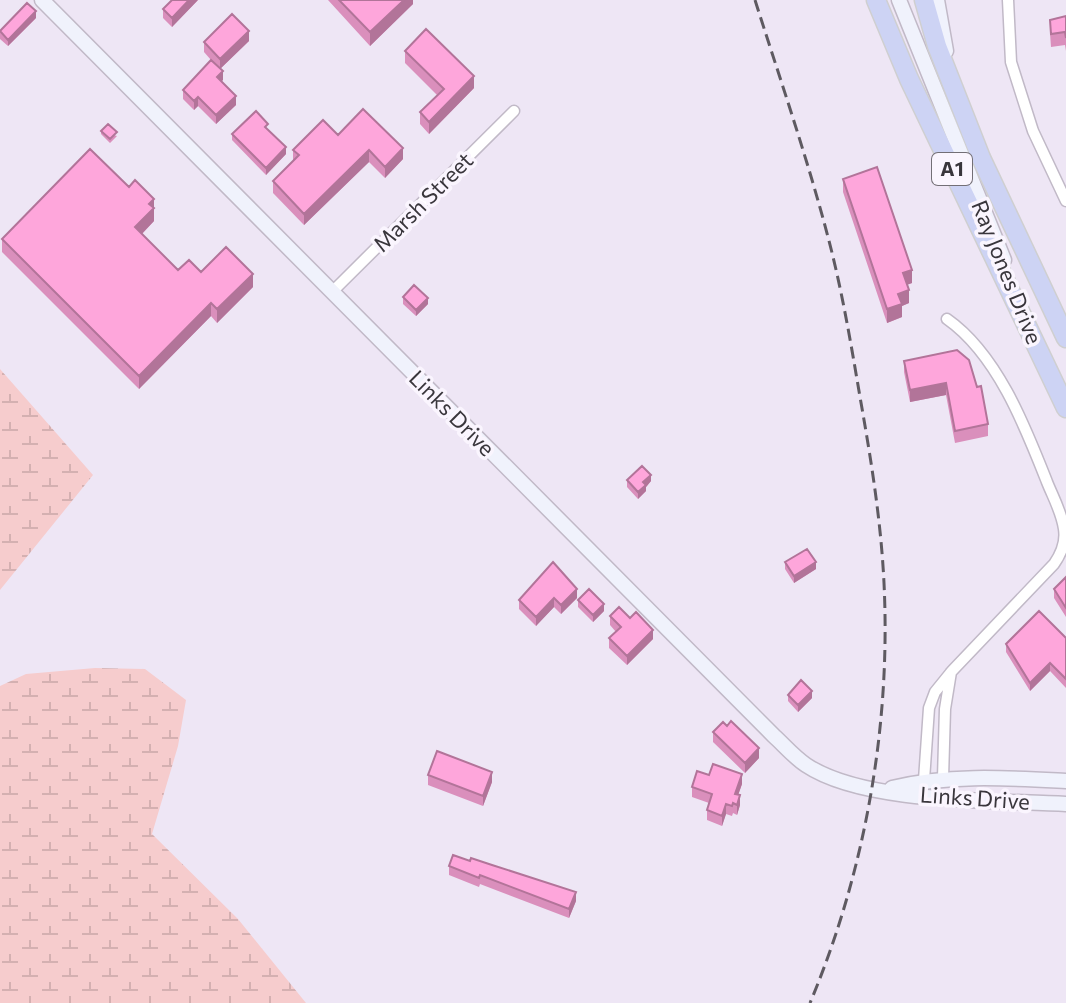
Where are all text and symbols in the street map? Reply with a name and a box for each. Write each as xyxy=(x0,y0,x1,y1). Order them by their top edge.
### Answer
street label: Marsh Street xyxy=(367,146,478,257)
road number: A1 xyxy=(932,153,972,185)
street label: Ray Jones Drive xyxy=(966,196,1049,348)
street label: Links Drive xyxy=(404,364,501,461)
street label: Links Drive xyxy=(919,780,1031,815)

